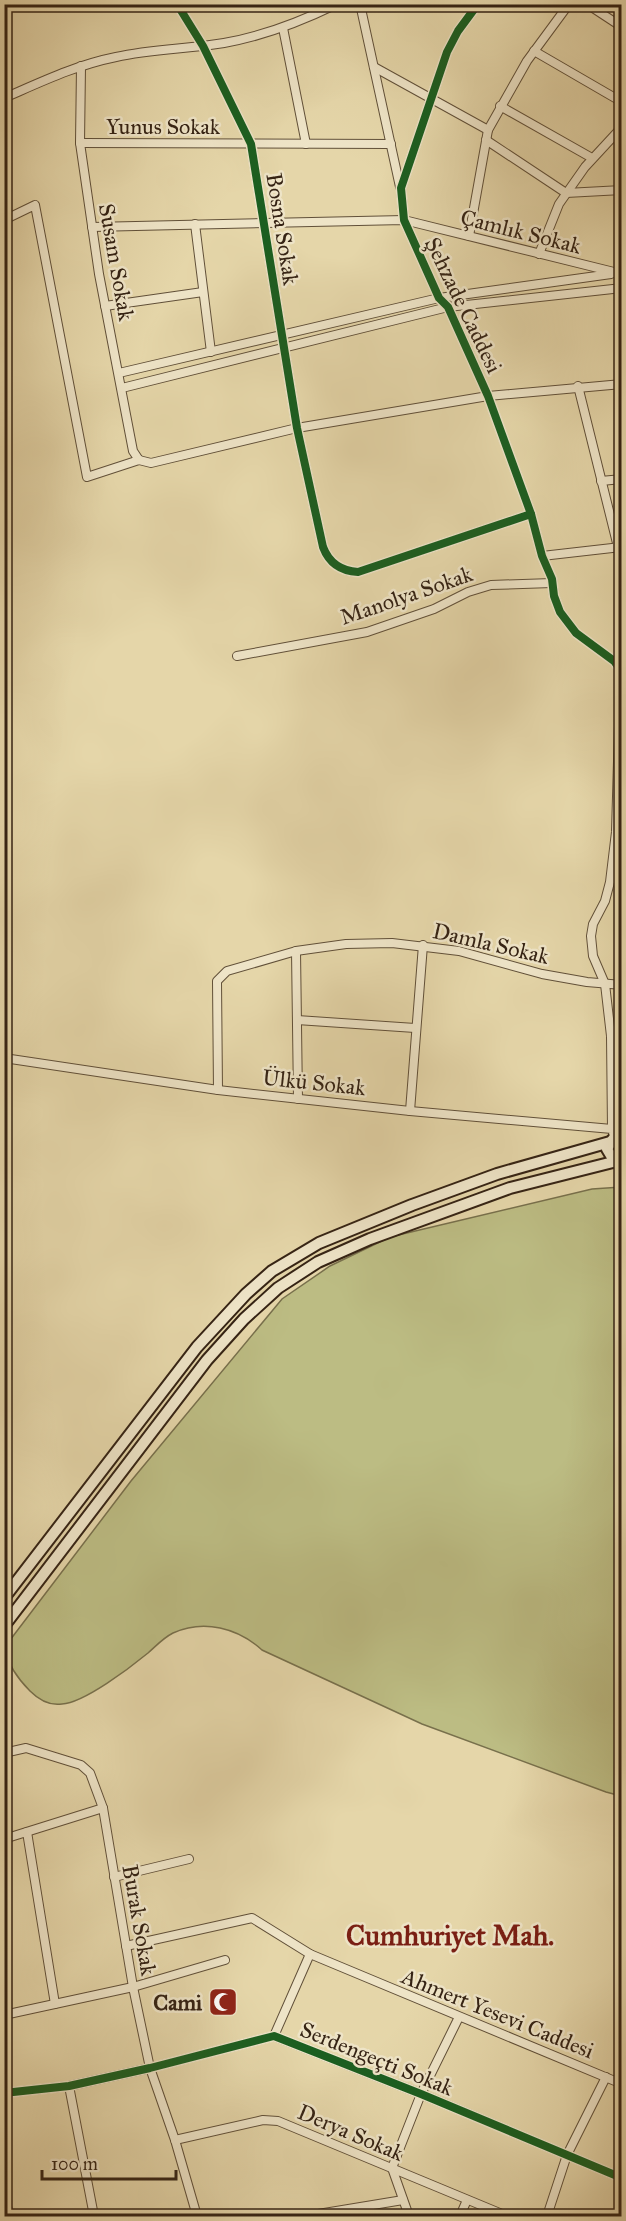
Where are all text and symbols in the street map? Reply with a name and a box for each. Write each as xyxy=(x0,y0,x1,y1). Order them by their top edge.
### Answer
street label: Yunus Sokak xyxy=(106,113,221,140)
street label: Bosna Sokak xyxy=(260,171,305,288)
street label: Susam Sokak xyxy=(93,201,140,324)
street label: Çamlık Sokak xyxy=(458,203,585,260)
street label: Şehzade Caddesi xyxy=(419,233,508,378)
street label: Manolya Sokak xyxy=(336,560,477,631)
street label: Damla Sokak xyxy=(430,917,552,970)
street label: Ülkü Sokak xyxy=(261,1064,368,1101)
street label: Burak Sokak xyxy=(116,1862,163,1978)
district label: Cumhuriyet Mah. xyxy=(346,1918,554,1953)
street label: Ahmert Yesevi Caddesi xyxy=(397,1962,598,2064)
mosque icon: Cami xyxy=(207,1986,239,2018)
place label: Cami xyxy=(153,1989,203,2016)
street label: Serdengeçti Sokak xyxy=(296,2015,458,2102)
street label: Derya Sokak xyxy=(294,2098,409,2167)
scale bar xyxy=(42,2143,176,2181)
text: 100 m xyxy=(51,2153,98,2175)

